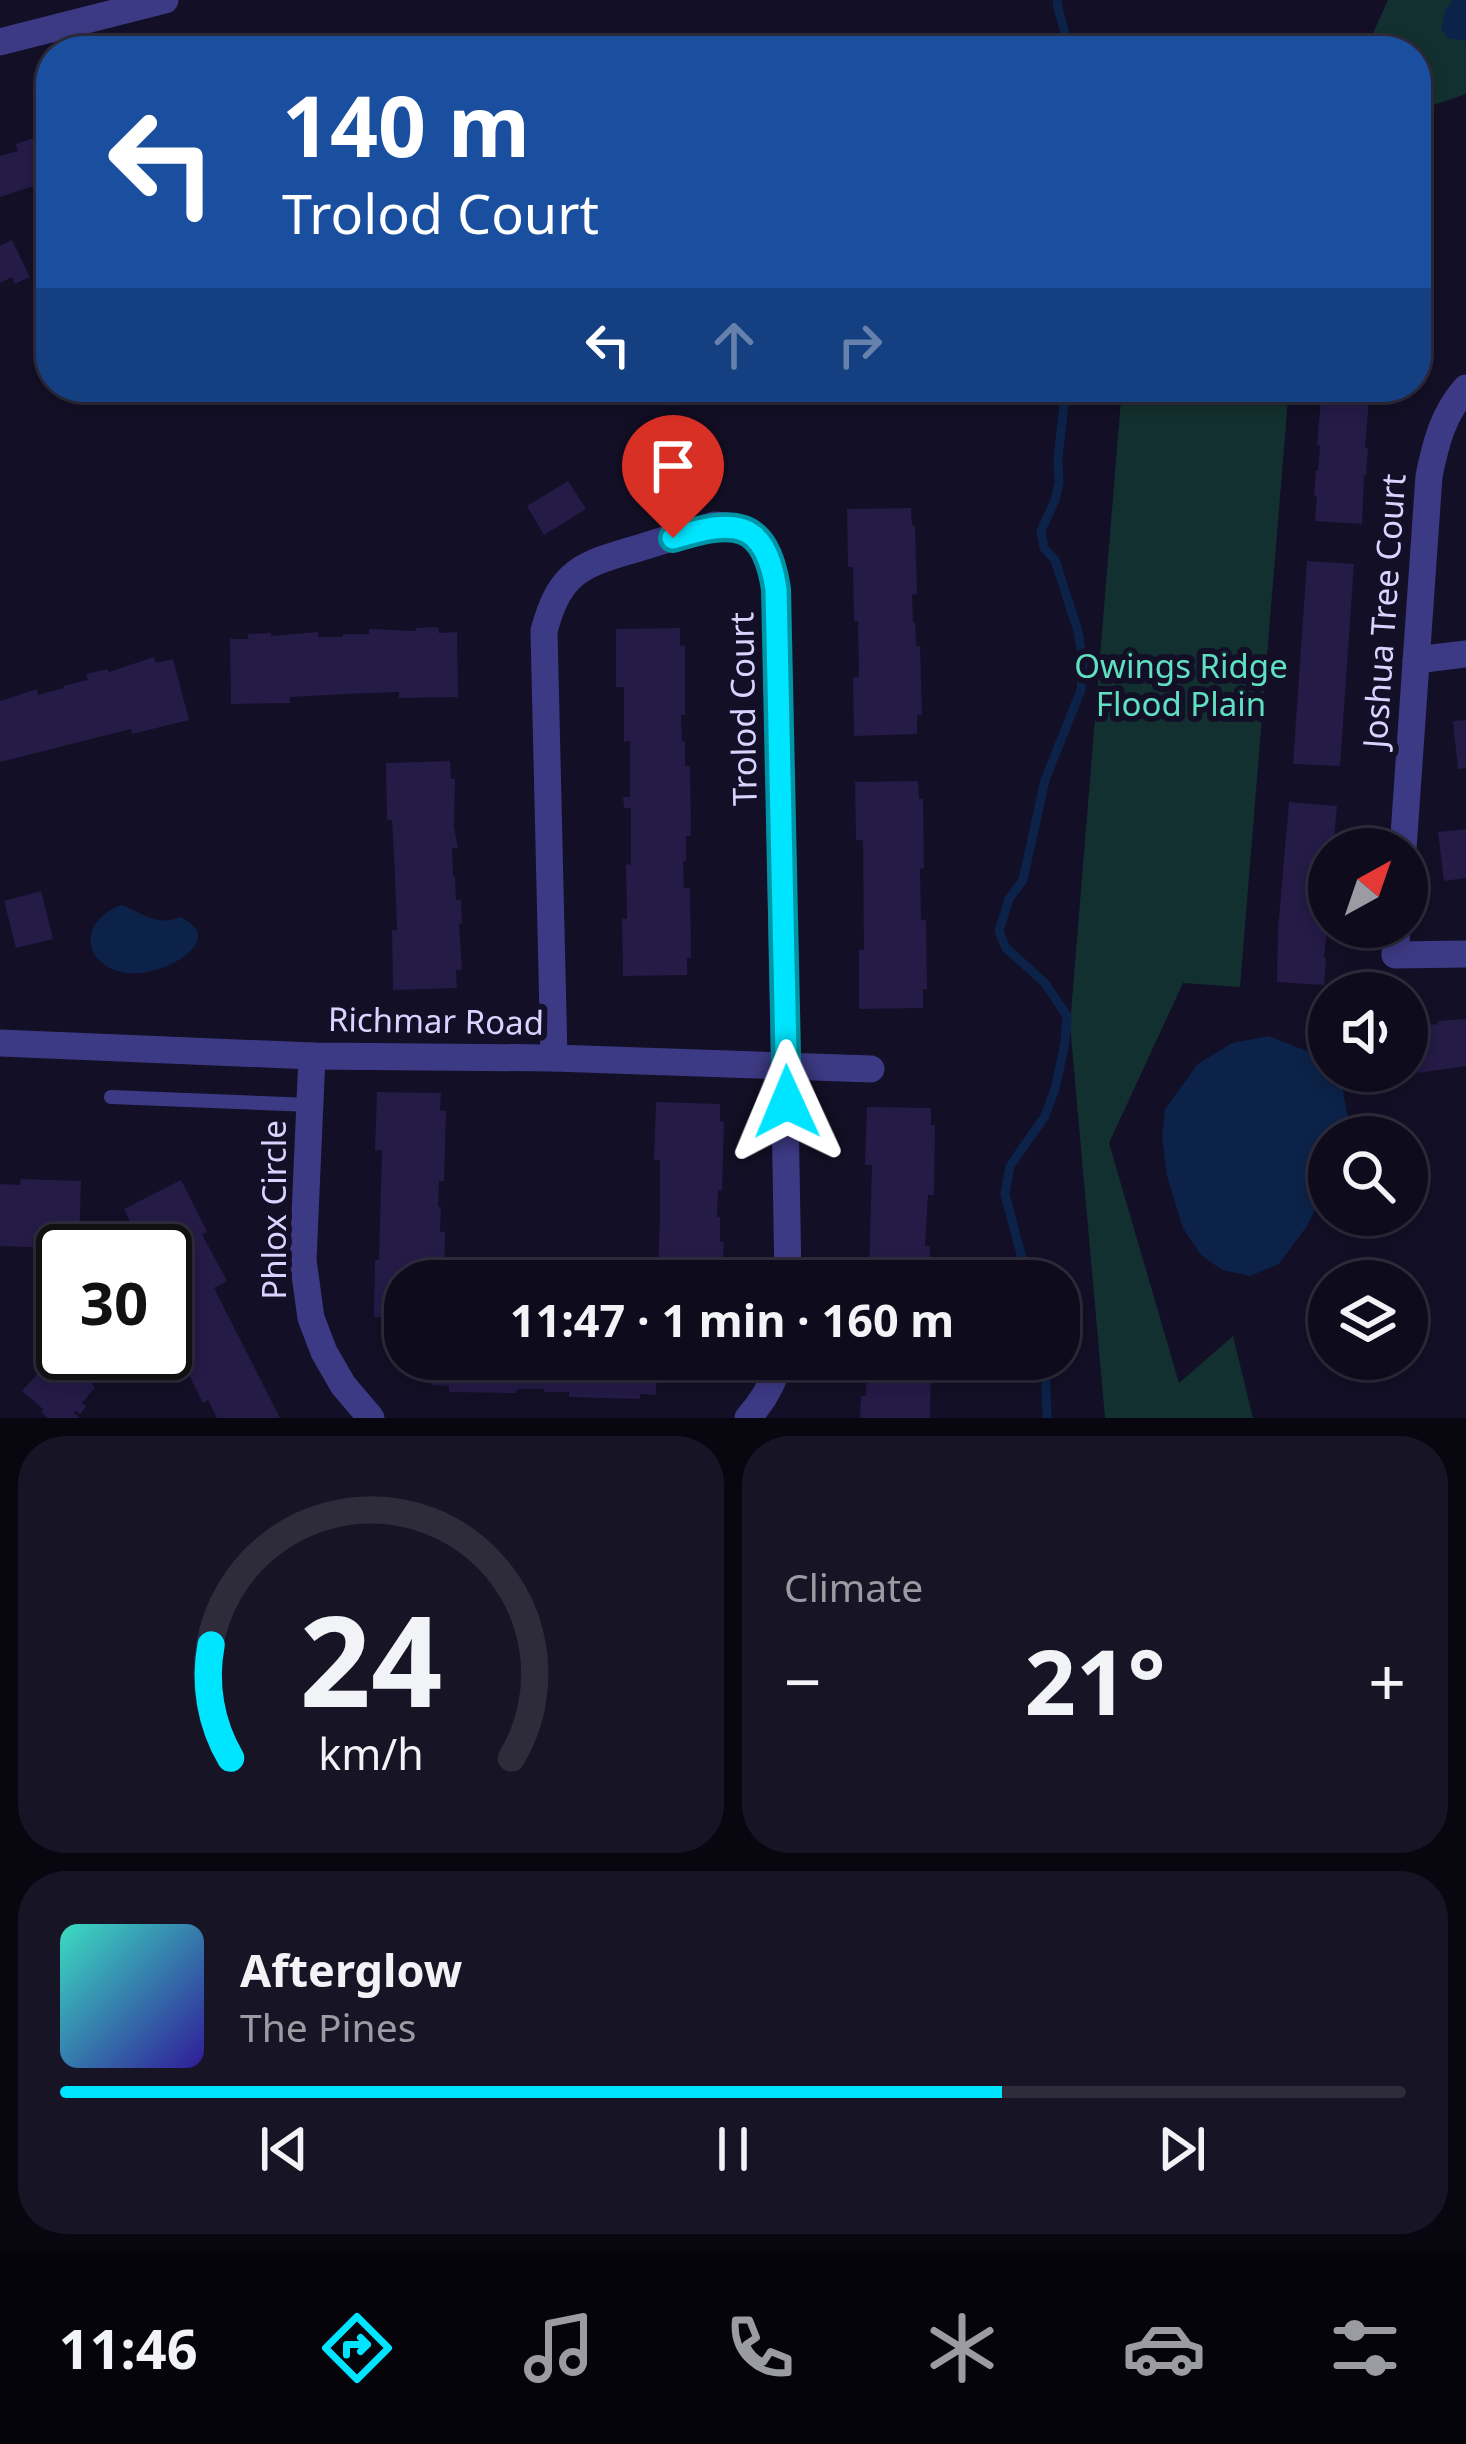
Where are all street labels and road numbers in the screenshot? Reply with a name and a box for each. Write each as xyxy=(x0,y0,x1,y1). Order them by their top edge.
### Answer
street label: Joshua Tree Court xyxy=(1351,472,1416,753)
street label: Trolod Court xyxy=(718,612,767,806)
street label: Richmar Road xyxy=(328,996,544,1045)
street label: Phlox Circle xyxy=(251,1120,296,1300)

